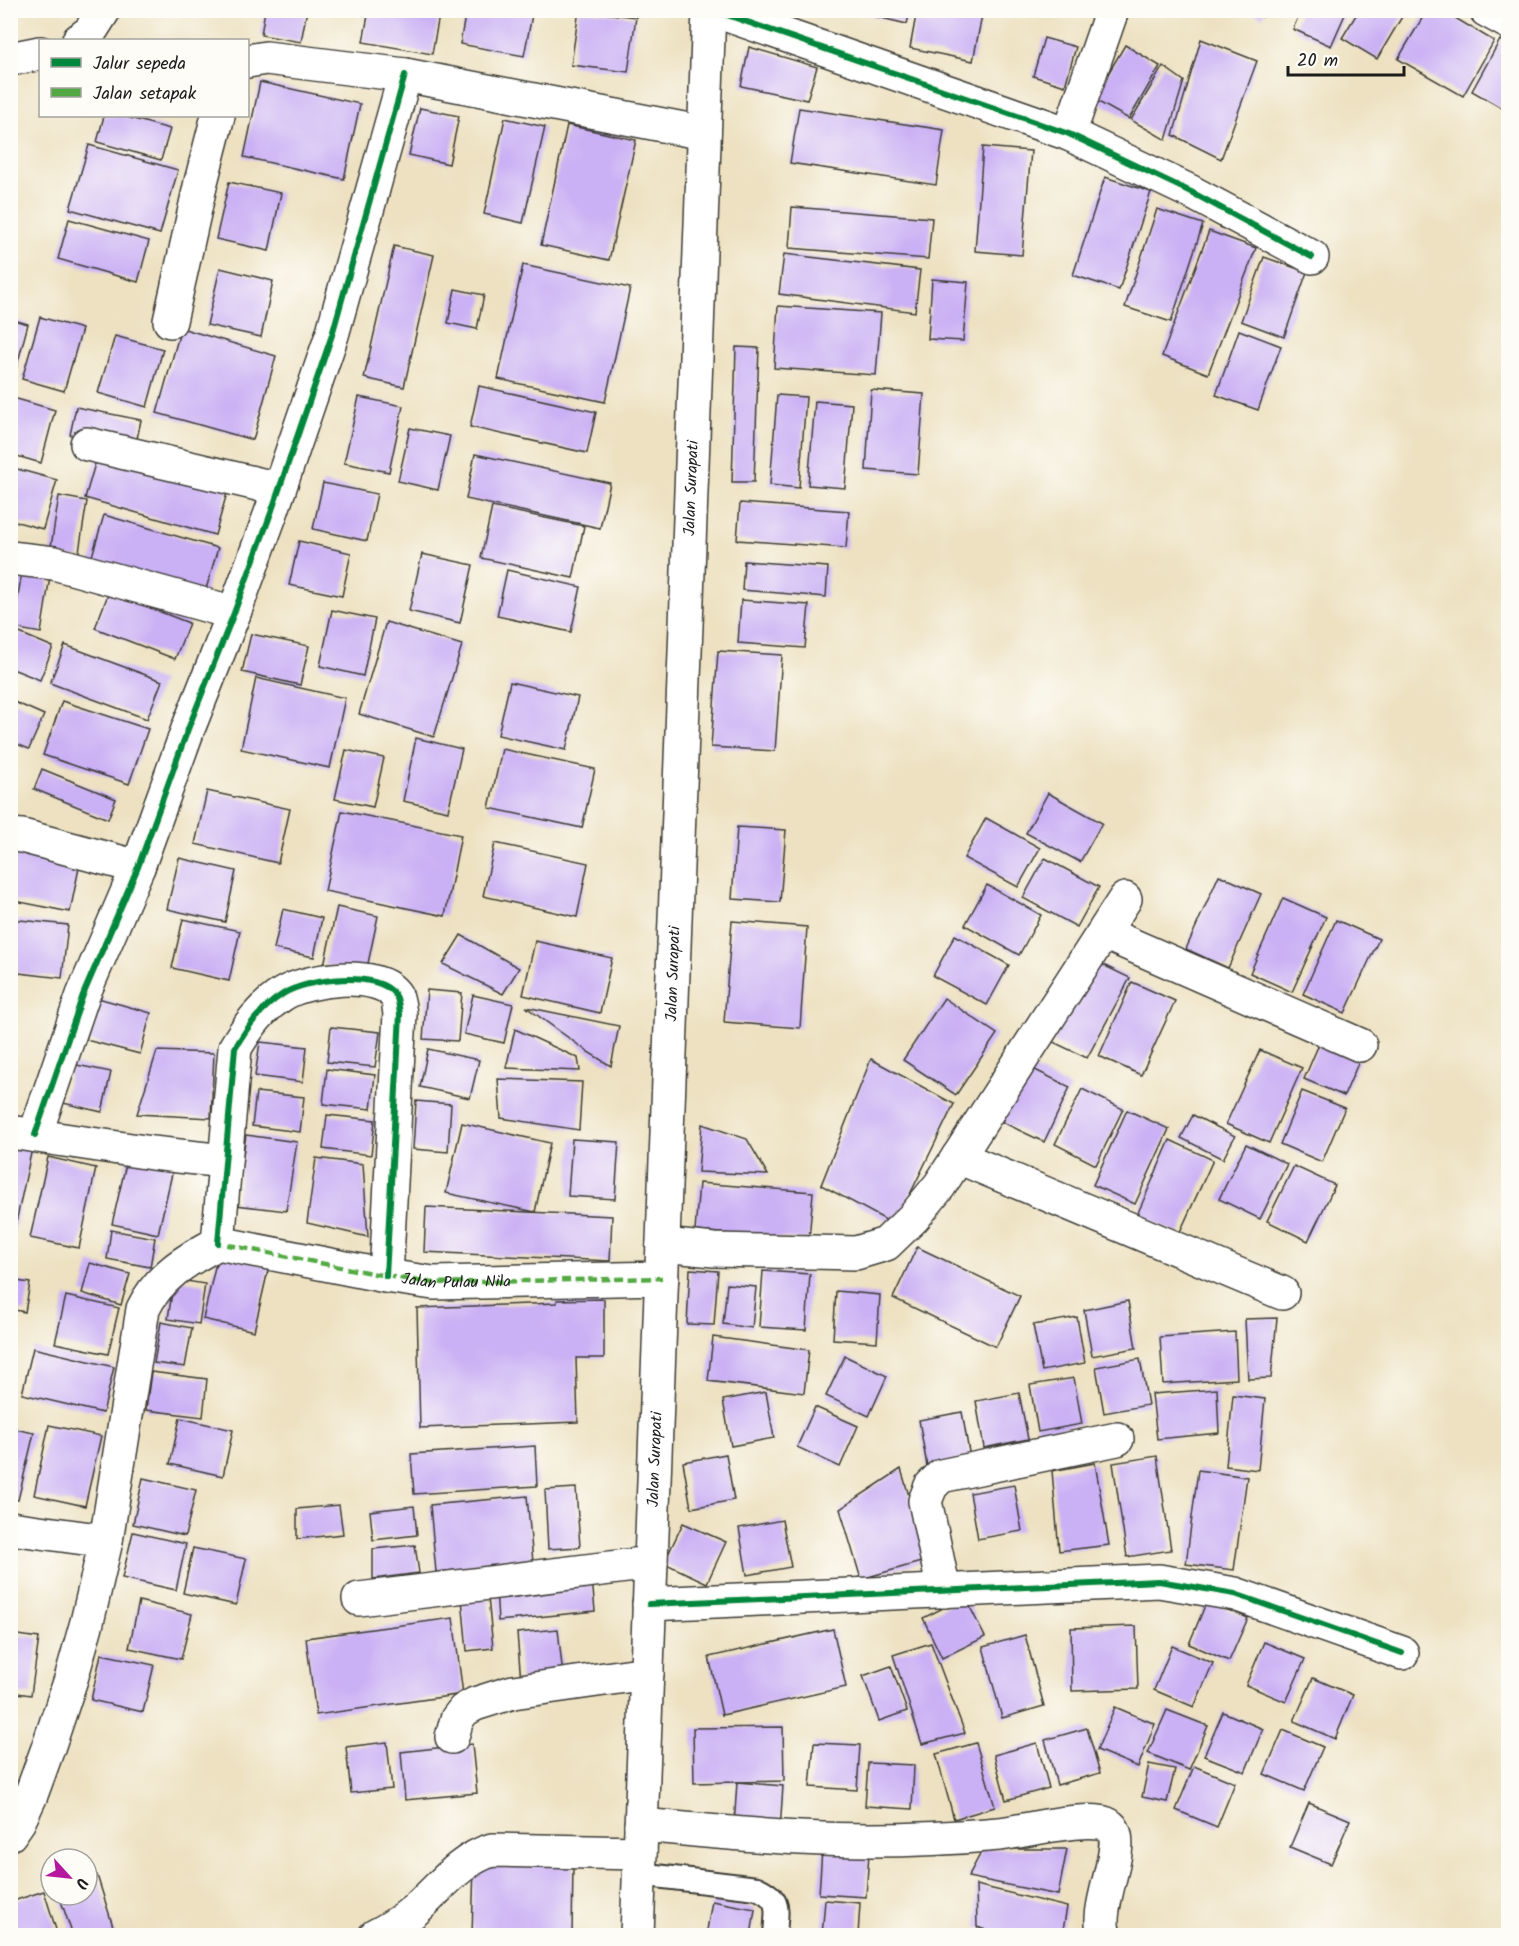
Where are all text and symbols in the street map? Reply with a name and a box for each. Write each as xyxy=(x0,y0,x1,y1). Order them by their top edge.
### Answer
legend xyxy=(39,39,249,117)
scale bar xyxy=(1288,39,1404,77)
text: 20 m xyxy=(1297,47,1338,76)
text: Jalur sepeda xyxy=(93,50,186,79)
text: Jalan setapak xyxy=(93,80,197,109)
street label: Jalan Surapati xyxy=(677,439,705,536)
street label: Jalan Surapati xyxy=(659,924,687,1022)
street label: Jalan Pulau Nila xyxy=(400,1266,511,1296)
street label: Jalan Surapati xyxy=(641,1410,669,1508)
north arrow xyxy=(39,1847,99,1907)
text: U xyxy=(68,1873,94,1893)

